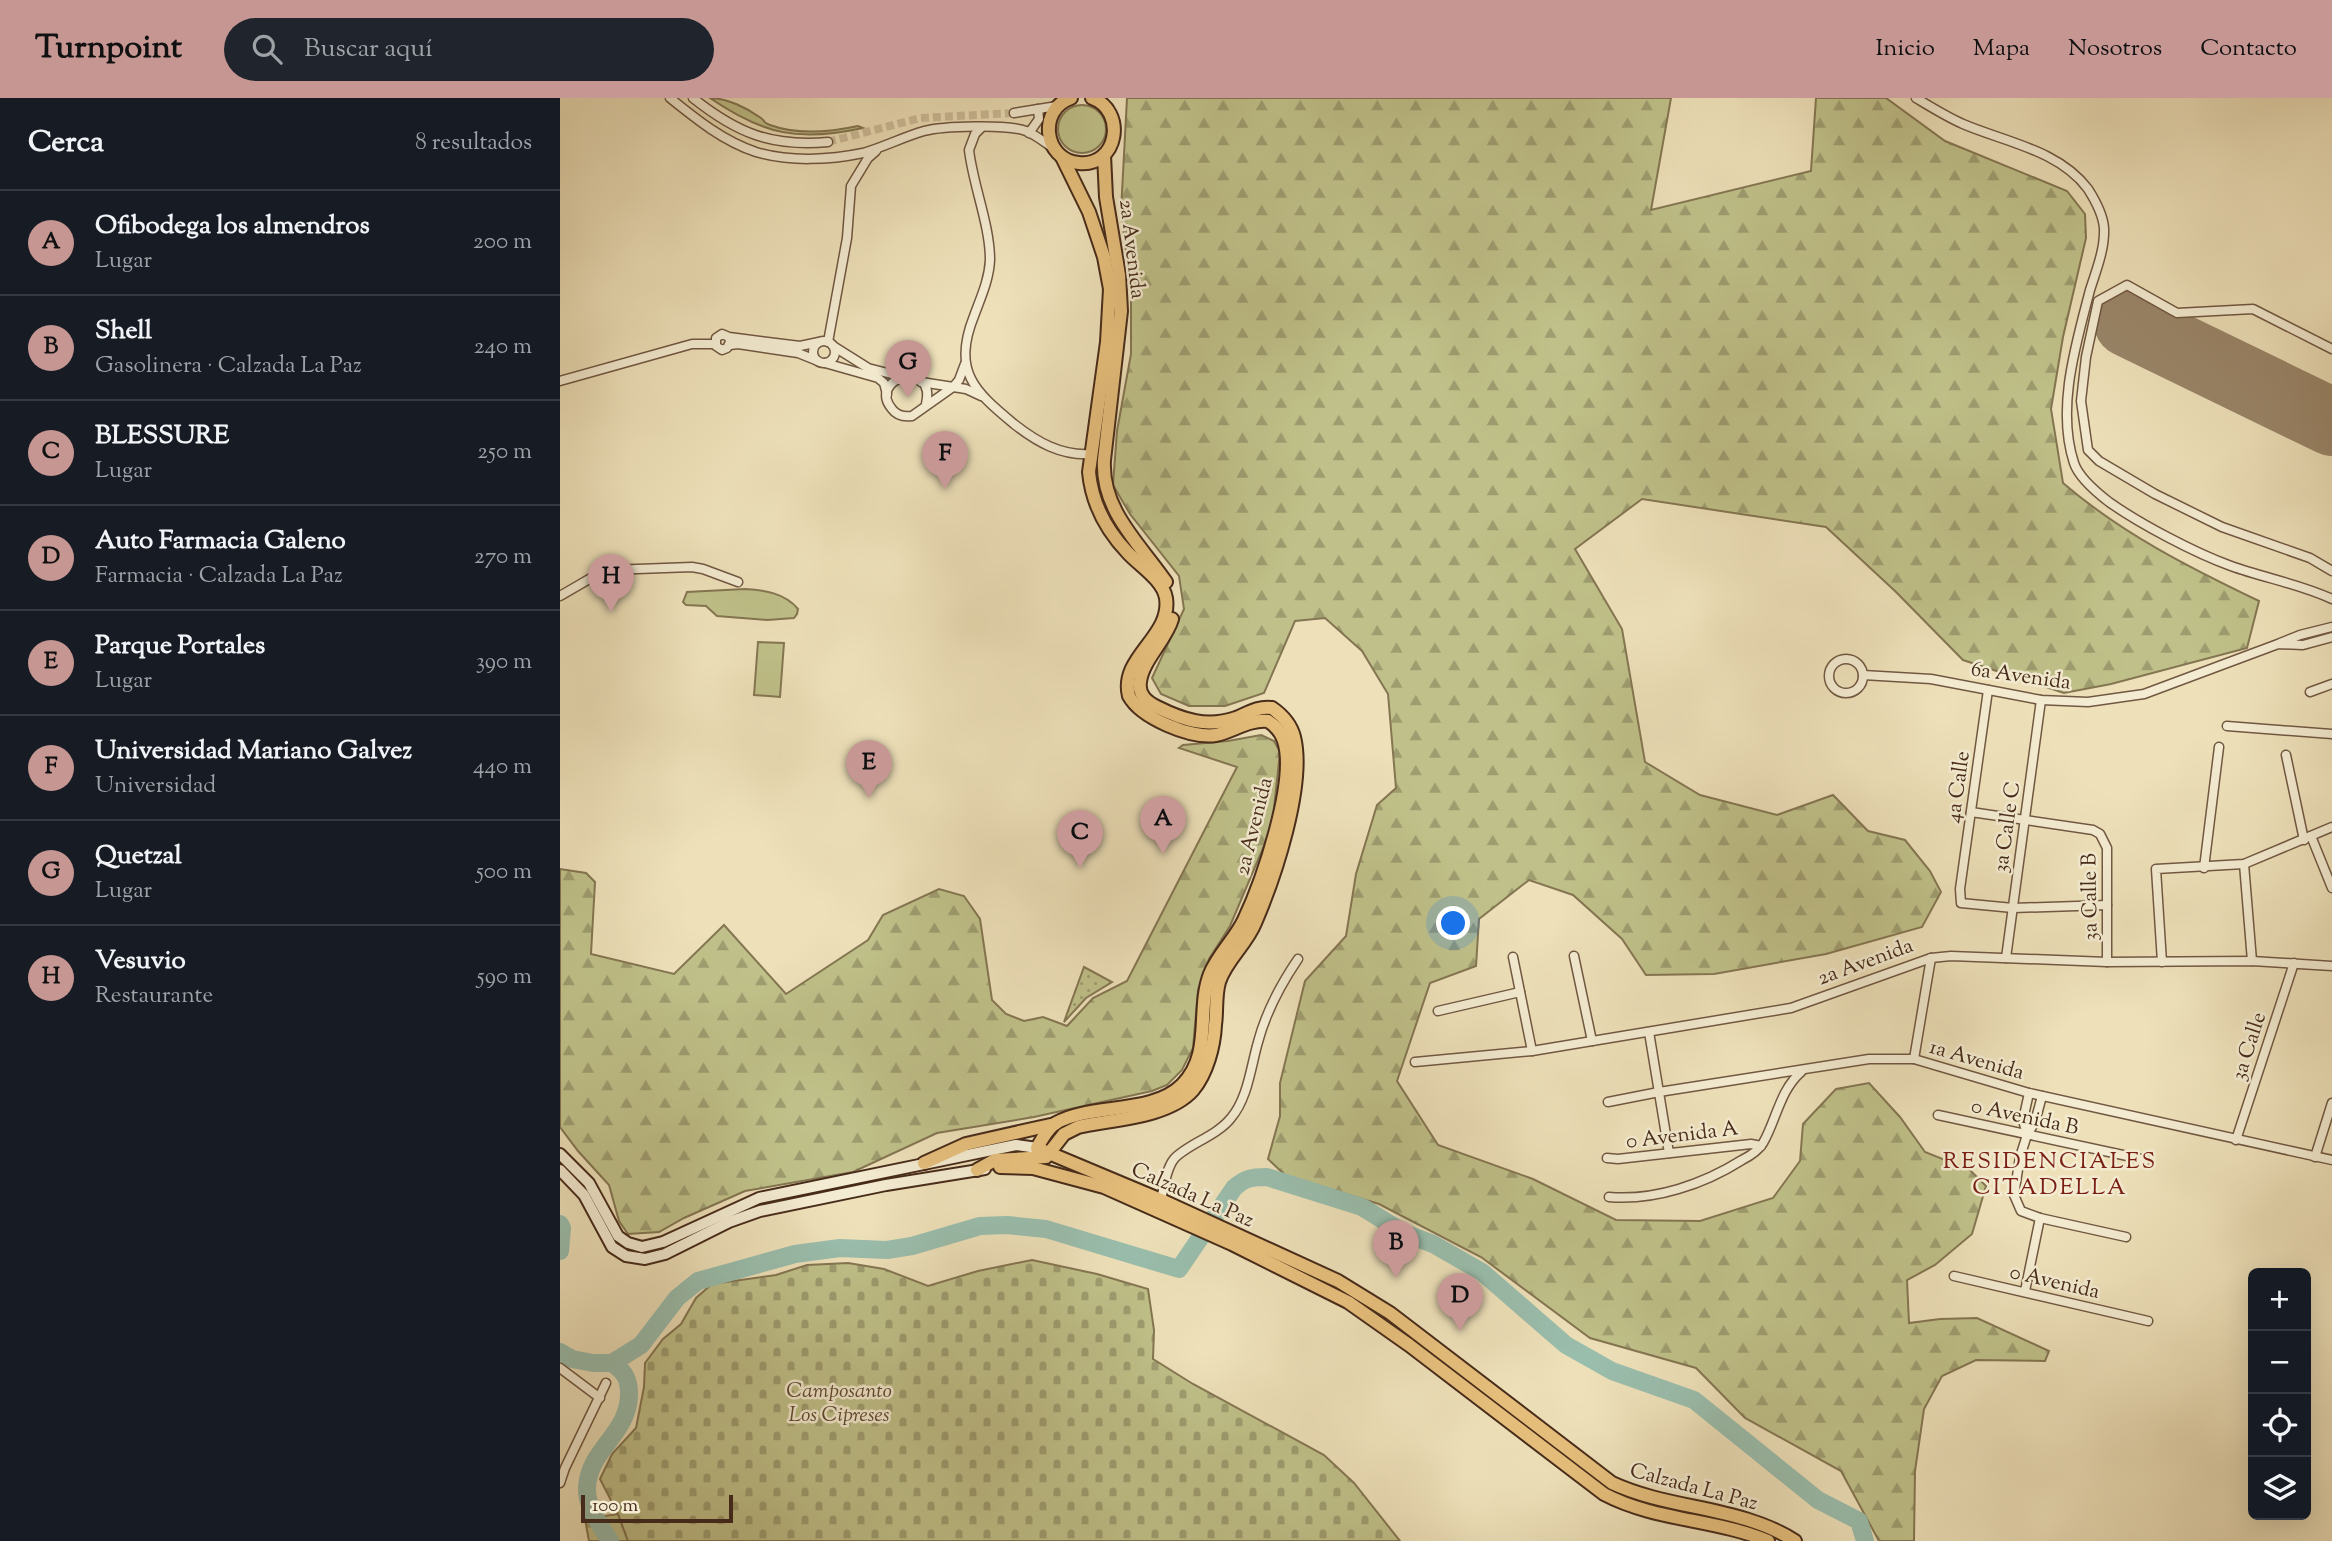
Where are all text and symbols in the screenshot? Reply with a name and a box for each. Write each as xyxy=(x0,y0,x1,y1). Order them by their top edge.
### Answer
search box xyxy=(224,18,714,81)
text: Turnpoint xyxy=(35,25,182,73)
icon: search xyxy=(248,30,286,68)
text: Buscar aquí xyxy=(304,31,433,68)
text: Inicio xyxy=(1875,32,1935,66)
text: Mapa xyxy=(1973,32,2030,66)
text: Nosotros xyxy=(2068,32,2162,66)
text: Contacto xyxy=(2200,32,2297,66)
text: Cerca xyxy=(28,122,104,165)
text: 8 resultados xyxy=(415,127,532,160)
street label: 2a Avenida xyxy=(1110,198,1152,301)
text: Ofibodega los almendros xyxy=(95,208,370,245)
text: A xyxy=(42,226,60,259)
text: 200 m xyxy=(473,226,532,259)
text: Lugar xyxy=(95,245,152,278)
text: Shell xyxy=(95,313,152,350)
text: B xyxy=(44,331,58,364)
text: 240 m xyxy=(474,331,532,364)
pin: G xyxy=(885,340,931,398)
text: Gasolinera · Calzada La Paz xyxy=(95,350,362,383)
text: BLESSURE xyxy=(95,418,229,455)
pin: F xyxy=(922,431,968,489)
text: C xyxy=(42,436,60,469)
text: 250 m xyxy=(477,436,532,469)
text: Lugar xyxy=(95,455,152,488)
text: Auto Farmacia Galeno xyxy=(95,523,346,560)
text: D xyxy=(42,541,60,574)
text: 270 m xyxy=(474,541,532,574)
pin: H xyxy=(588,554,634,612)
text: Farmacia · Calzada La Paz xyxy=(95,560,343,593)
text: Parque Portales xyxy=(95,628,265,665)
text: E xyxy=(44,646,58,679)
text: 390 m xyxy=(476,646,532,679)
street label: 6a Avenida xyxy=(1969,655,2073,699)
text: Lugar xyxy=(95,665,152,698)
text: Universidad Mariano Galvez xyxy=(95,733,412,770)
pin: E xyxy=(846,740,892,798)
street label: 4a Calle xyxy=(1939,749,1979,825)
text: F xyxy=(45,751,57,784)
text: 440 m xyxy=(473,751,532,784)
text: Universidad xyxy=(95,770,216,803)
street label: 2a Avenida xyxy=(1228,774,1282,879)
street label: 3a Calle C xyxy=(1987,780,2029,875)
pin: A xyxy=(1140,796,1186,854)
pin: C xyxy=(1057,810,1103,868)
text: Quetzal xyxy=(95,838,182,875)
street label: 3a Calle B xyxy=(2075,853,2107,941)
text: G xyxy=(42,856,60,889)
text: 500 m xyxy=(476,856,532,889)
text: Lugar xyxy=(95,875,152,908)
your location xyxy=(1436,906,1470,940)
street label: 2a Avenida xyxy=(1814,932,1918,994)
text: Vesuvio xyxy=(95,943,186,980)
text: H xyxy=(42,961,60,994)
text: 590 m xyxy=(477,961,532,994)
text: Restaurante xyxy=(95,980,213,1013)
street label: 3a Calle xyxy=(2225,1009,2275,1085)
street label: 1a Avenida xyxy=(1926,1033,2028,1089)
street label: 0 Avenida B xyxy=(1968,1092,2081,1144)
street label: 0 Avenida A xyxy=(1624,1114,1740,1158)
district label: RESIDENCIALES CITADELLA xyxy=(1943,1146,2157,1205)
street label: Calzada La Paz xyxy=(1126,1155,1258,1236)
pin: B xyxy=(1373,1220,1419,1278)
street label: 0 Avenida xyxy=(2007,1258,2103,1308)
map controls xyxy=(2248,1268,2311,1520)
button: + xyxy=(2248,1268,2311,1331)
pin: D xyxy=(1437,1273,1483,1331)
button: − xyxy=(2248,1331,2311,1394)
park label: Camposanto Los Cipreses xyxy=(786,1377,892,1431)
button: locate xyxy=(2248,1394,2311,1457)
street label: Calzada La Paz xyxy=(1626,1456,1761,1519)
button: layers xyxy=(2248,1457,2311,1520)
scale bar xyxy=(581,1492,733,1524)
text: 100 m xyxy=(592,1493,638,1520)

